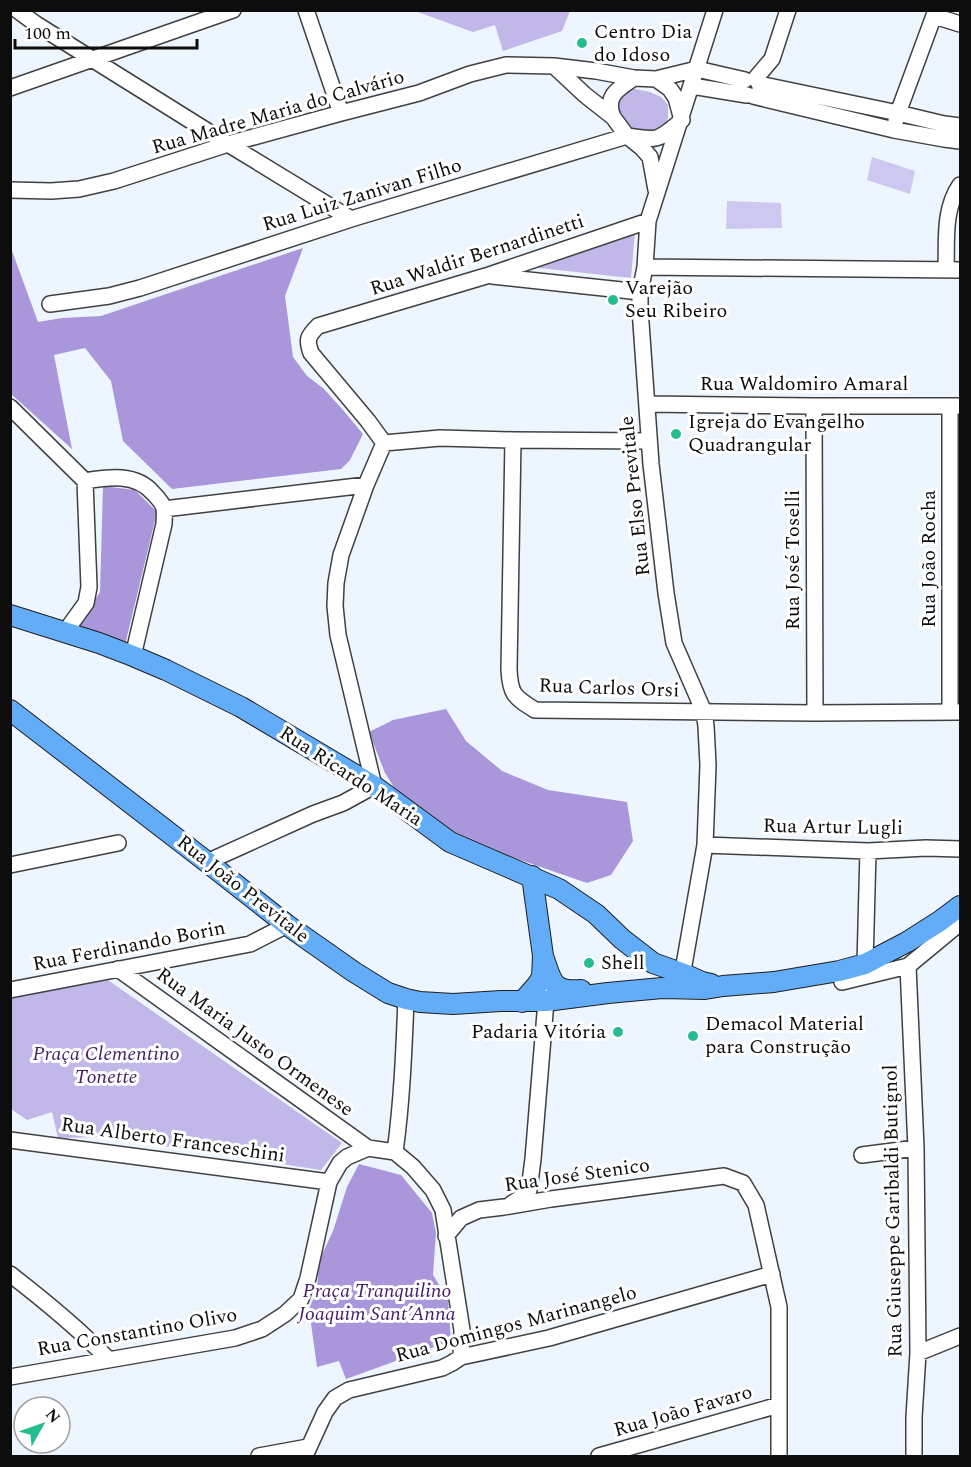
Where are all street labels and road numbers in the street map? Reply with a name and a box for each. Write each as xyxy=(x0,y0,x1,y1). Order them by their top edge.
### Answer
street label: Rua Madre Maria do Calvário xyxy=(148,62,408,162)
street label: Rua Luiz Zanivan Filho xyxy=(259,150,465,240)
street label: Rua Waldir Bernardinetti xyxy=(366,206,588,304)
street label: Rua Waldomiro Amaral xyxy=(700,369,908,399)
street label: Rua Elso Previtale xyxy=(612,414,658,578)
street label: Rua José Toselli xyxy=(778,490,808,630)
street label: Rua João Rocha xyxy=(914,490,944,628)
street label: Rua Carlos Orsi xyxy=(538,671,680,705)
street label: Rua Ricardo Maria xyxy=(273,718,429,834)
street label: Rua Artur Lugli xyxy=(763,811,903,843)
street label: Rua João Previtale xyxy=(170,827,316,951)
street label: Rua Ferdinando Borin xyxy=(30,913,228,979)
street label: Rua Maria Justo Ormenese xyxy=(150,960,360,1124)
street label: Rua Giuseppe Garibaldi Butignol xyxy=(875,1064,911,1358)
street label: Rua Alberto Franceschini xyxy=(59,1109,287,1171)
street label: Rua José Stenico xyxy=(502,1150,652,1200)
street label: Rua Domingos Marinangelo xyxy=(392,1277,640,1371)
street label: Rua Constantino Olivo xyxy=(35,1300,239,1364)
street label: Rua João Favaro xyxy=(610,1377,756,1445)

